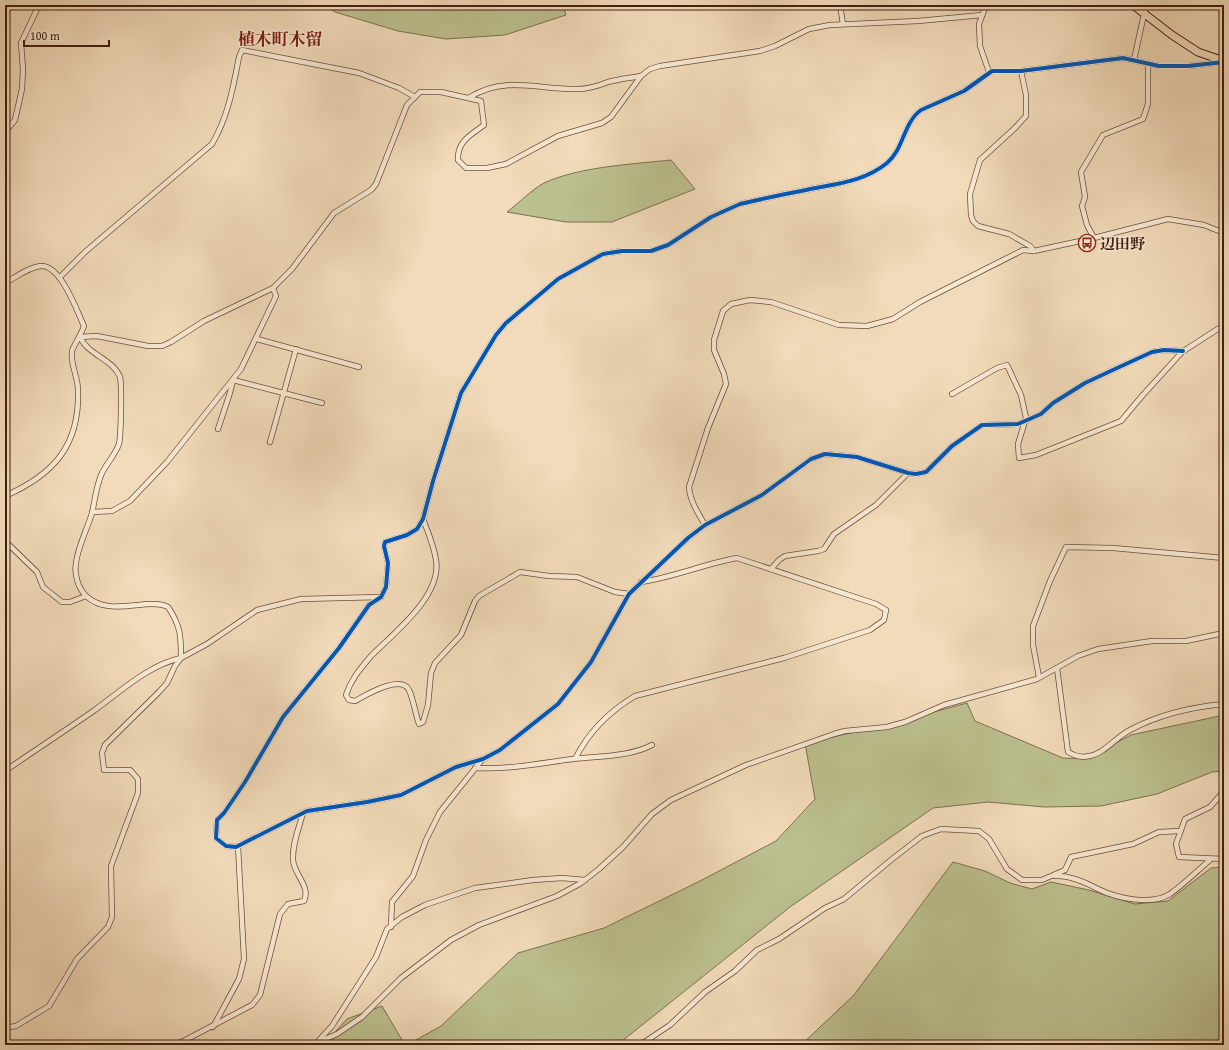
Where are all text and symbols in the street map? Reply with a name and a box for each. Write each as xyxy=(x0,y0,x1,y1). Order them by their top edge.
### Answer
scale bar xyxy=(24,22,109,48)
district label: 植木町木留 xyxy=(238,26,323,51)
text: 100 m xyxy=(30,27,60,44)
bus stop icon: 辺田野 xyxy=(1077,233,1097,253)
place label: 辺田野 xyxy=(1100,233,1146,254)

